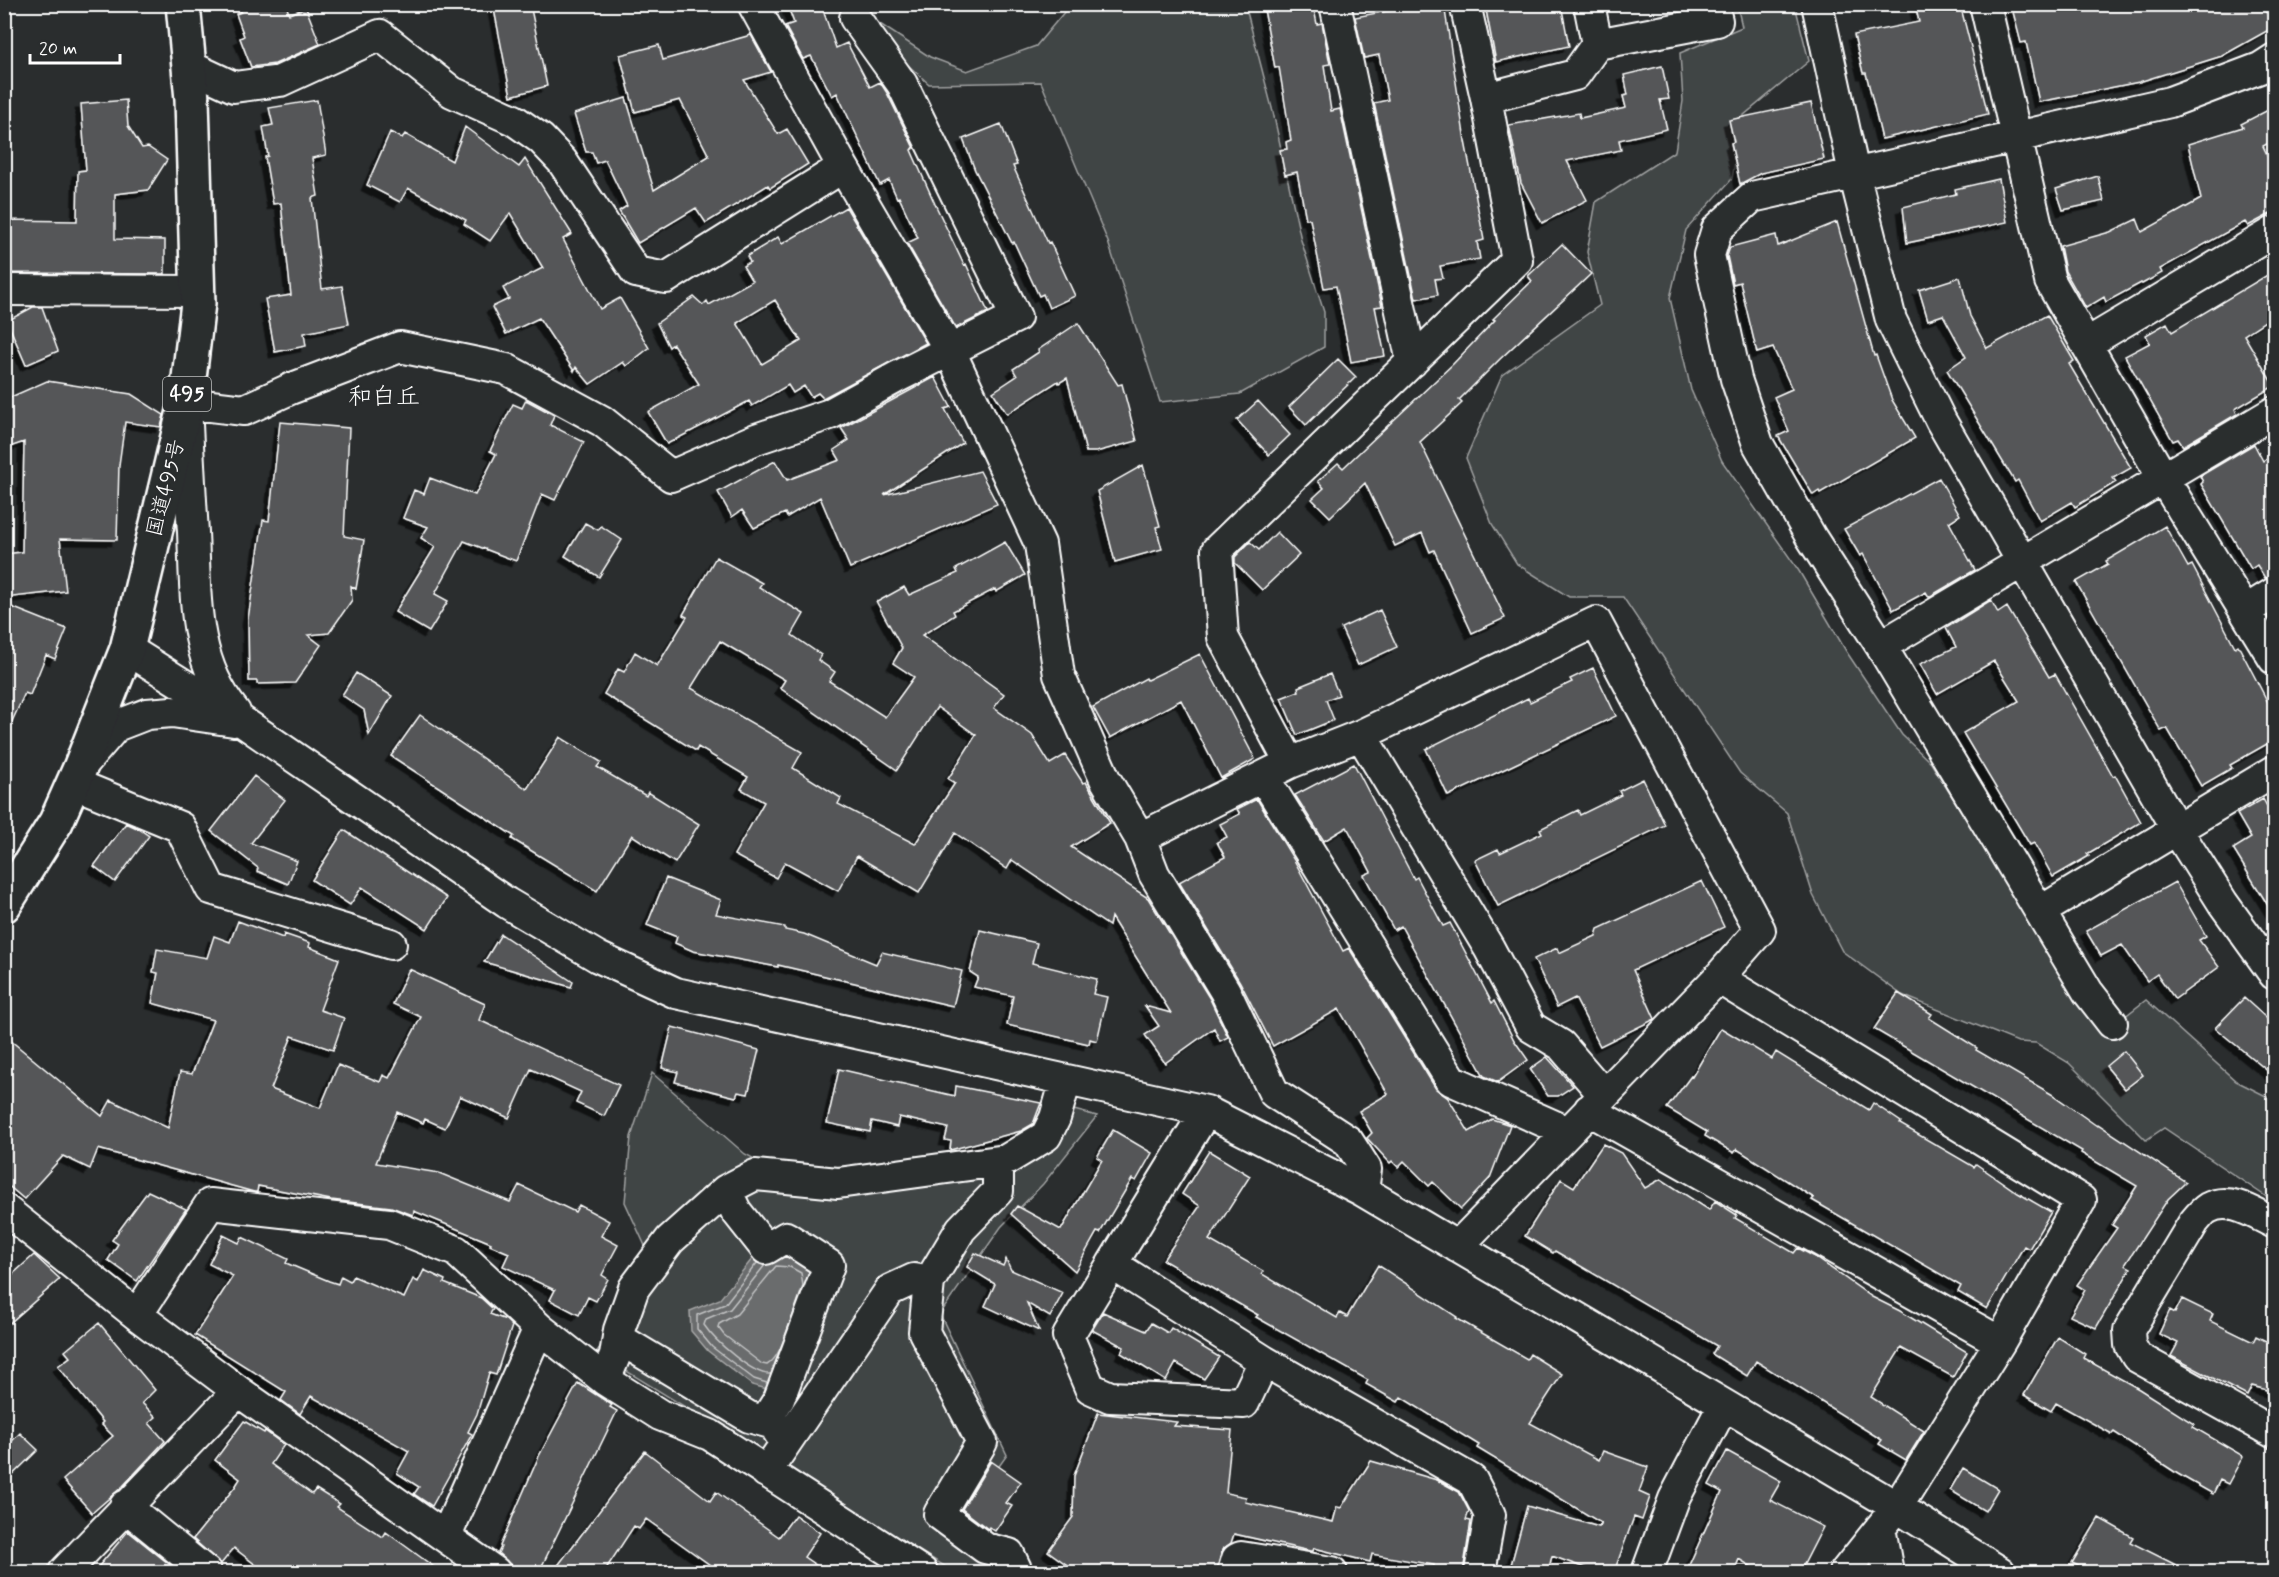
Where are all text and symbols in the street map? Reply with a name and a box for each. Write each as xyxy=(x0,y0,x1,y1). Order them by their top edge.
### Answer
scale bar xyxy=(30,27,120,65)
text: 20 m xyxy=(39,37,77,61)
road number: 495 xyxy=(163,377,211,411)
district label: 和白丘 xyxy=(348,382,420,413)
street label: 国道495号 xyxy=(140,436,192,540)

